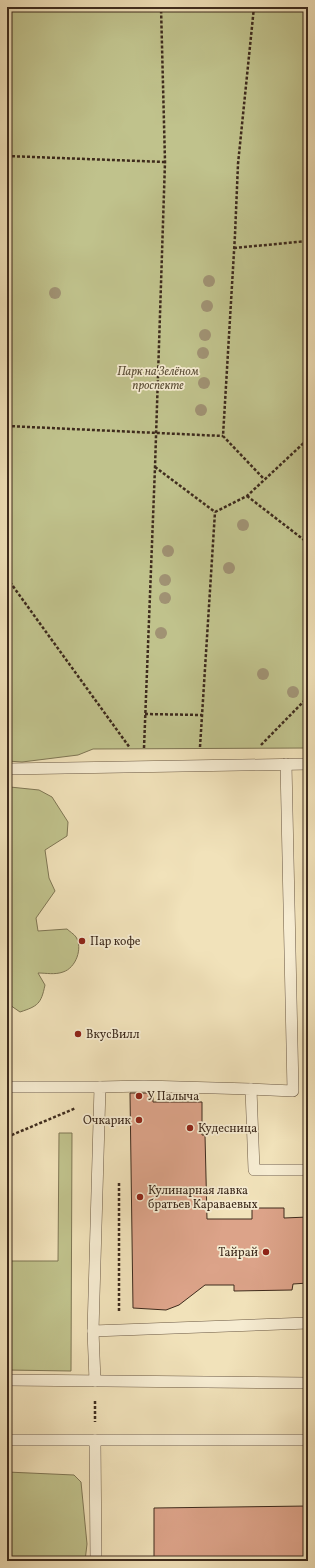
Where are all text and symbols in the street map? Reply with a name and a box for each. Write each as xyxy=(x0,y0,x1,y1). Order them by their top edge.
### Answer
park label: Парк на Зелёном проспекте xyxy=(117,364,199,394)
place label: Пар кофе xyxy=(90,934,141,950)
marker: Пар кофе xyxy=(77,936,87,946)
place label: ВкусВилл xyxy=(86,1027,140,1043)
marker: ВкусВилл xyxy=(73,1029,83,1039)
place label: У Палыча xyxy=(147,1089,199,1105)
marker: У Палыча xyxy=(134,1091,144,1101)
place label: Очкарик xyxy=(83,1113,132,1129)
marker: Очкарик xyxy=(134,1115,144,1125)
place label: Кудесница xyxy=(198,1121,257,1137)
marker: Кудесница xyxy=(185,1123,195,1133)
place label: Кулинарная лавка братьев Караваевых xyxy=(148,1183,258,1213)
marker: Кулинарная лавка братьев Караваевых xyxy=(135,1192,145,1202)
place label: Тайрай xyxy=(218,1245,258,1261)
marker: Тайрай xyxy=(261,1247,271,1257)

